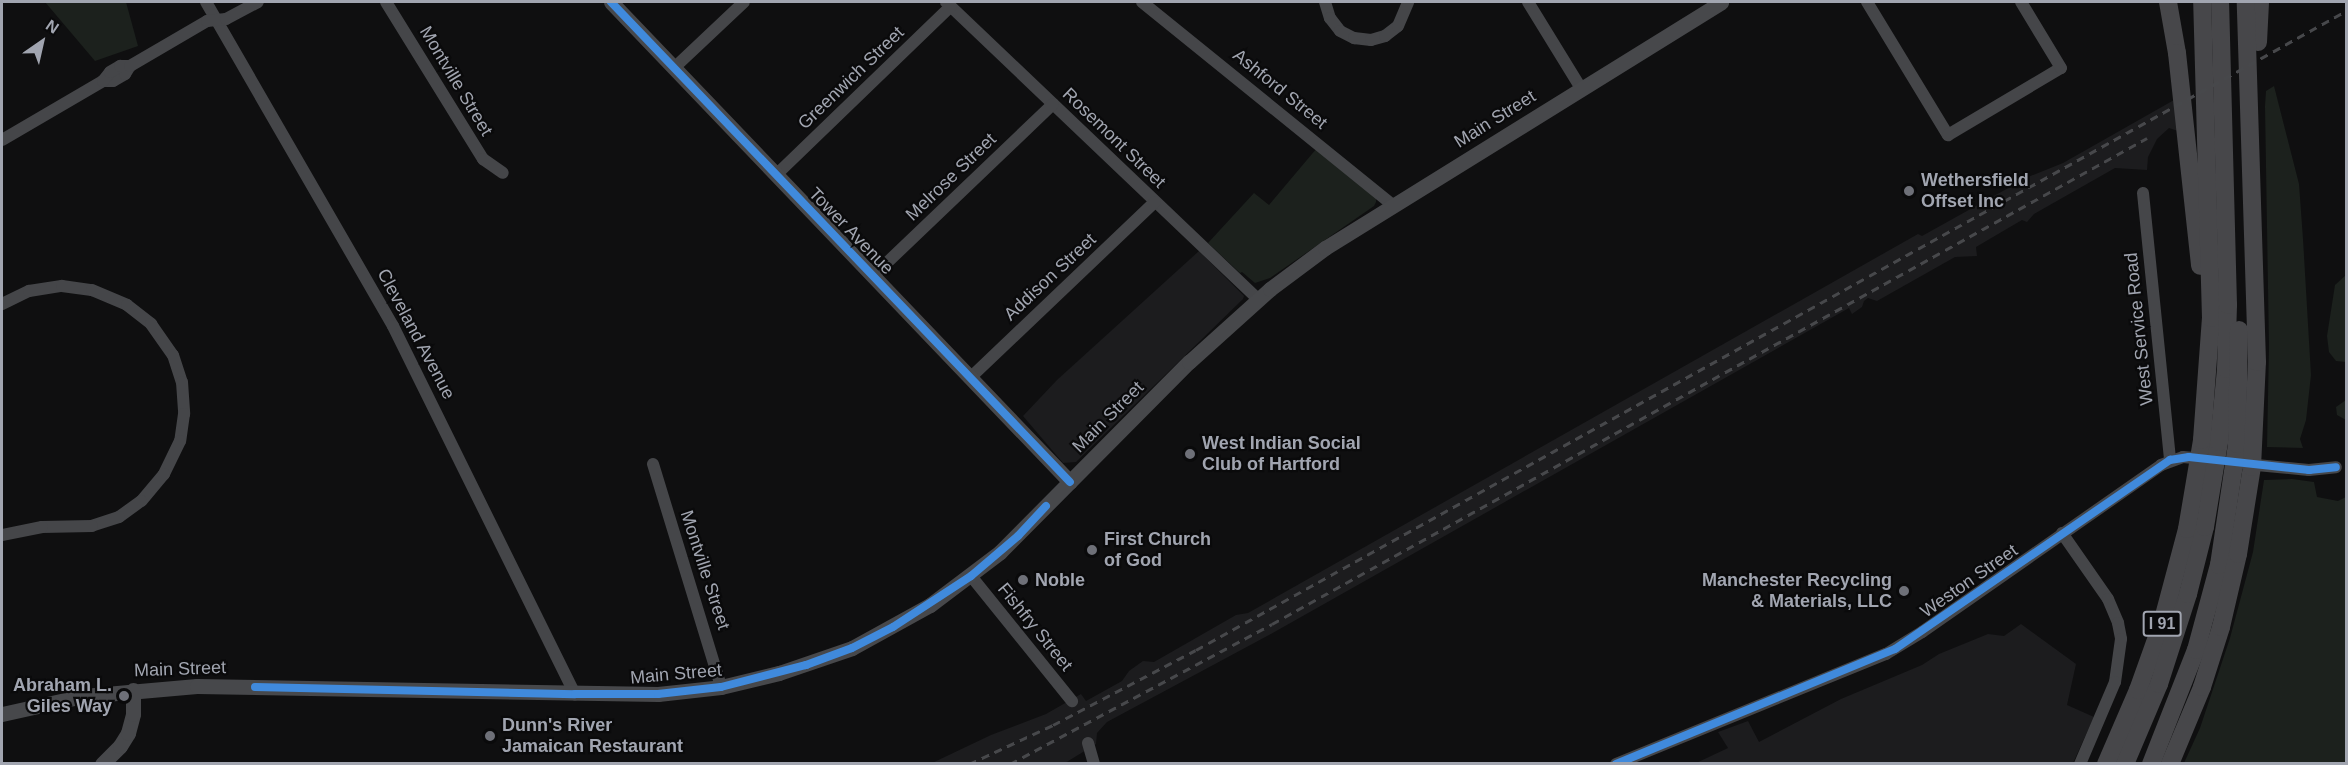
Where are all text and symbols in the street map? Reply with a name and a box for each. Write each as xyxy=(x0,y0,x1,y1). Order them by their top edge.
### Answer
north arrow xyxy=(12,12,72,72)
text: N xyxy=(43,16,62,37)
street label: Montville Street xyxy=(415,22,497,140)
street label: Greenwich Street xyxy=(793,22,909,134)
street label: Ashford Street xyxy=(1228,44,1332,134)
street label: Rosemont Street xyxy=(1058,83,1170,193)
street label: Main Street xyxy=(1450,85,1540,153)
street label: Melrose Street xyxy=(901,129,1001,225)
place label: Wethersfield Offset Inc xyxy=(1921,170,2029,213)
street label: Tower Avenue xyxy=(804,183,898,279)
marker: Wethersfield Offset Inc xyxy=(1902,184,1916,198)
street label: Addison Street xyxy=(999,229,1101,325)
street label: West Service Road xyxy=(2120,251,2158,407)
street label: Cleveland Avenue xyxy=(372,265,460,403)
street label: Main Street xyxy=(1068,377,1148,457)
place label: West Indian Social Club of Hartford xyxy=(1202,433,1361,476)
marker: West Indian Social Club of Hartford xyxy=(1183,447,1197,461)
street label: Montville Street xyxy=(676,508,734,632)
place label: First Church of God xyxy=(1104,529,1211,572)
street label: Weston Street xyxy=(1916,540,2022,622)
marker: First Church of God xyxy=(1085,543,1099,557)
place label: Noble xyxy=(1035,569,1085,591)
place label: Manchester Recycling & Materials, LLC xyxy=(1702,570,1892,612)
marker: Noble xyxy=(1016,573,1030,587)
street label: Fishfry Street xyxy=(993,579,1077,675)
marker: Manchester Recycling & Materials, LLC xyxy=(1897,584,1911,598)
road number: I 91 xyxy=(2142,611,2182,637)
street label: Main Street xyxy=(134,657,226,681)
street label: Main Street xyxy=(629,659,723,689)
place label: Abraham L. Giles Way xyxy=(13,675,112,718)
marker: Abraham L. Giles Way xyxy=(117,689,131,703)
place label: Dunn's River Jamaican Restaurant xyxy=(502,715,683,758)
marker: Dunn's River Jamaican Restaurant xyxy=(483,729,497,743)

